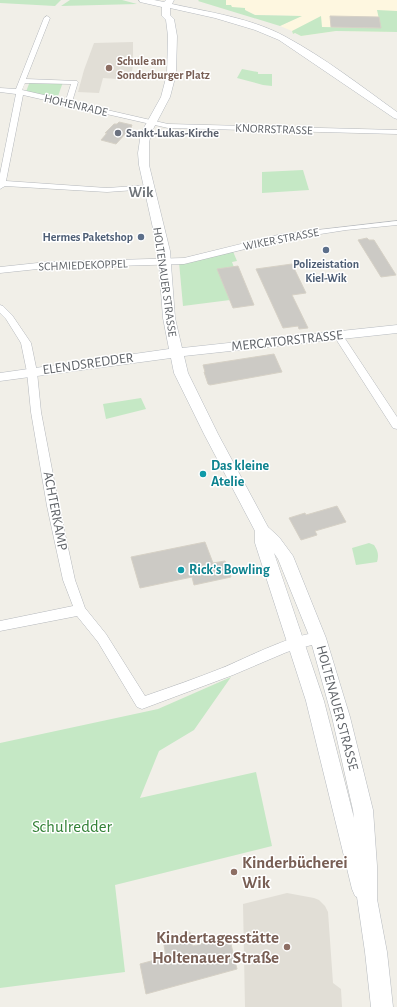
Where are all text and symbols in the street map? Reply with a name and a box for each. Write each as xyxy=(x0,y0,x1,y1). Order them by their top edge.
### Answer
place label: Schule am Sonderburger Platz xyxy=(117,55,210,81)
marker: Schule am Sonderburger Platz xyxy=(104,63,114,73)
street label: HOHENRADE xyxy=(43,92,109,118)
street label: KNORRSTRASSE xyxy=(235,122,313,136)
place label: Sankt-Lukas-Kirche xyxy=(126,127,219,139)
marker: Sankt-Lukas-Kirche xyxy=(113,128,123,138)
district label: Wik xyxy=(129,185,154,200)
street label: HOLTENAUER STRASSE xyxy=(151,226,179,338)
street label: WIKER STRASSE xyxy=(242,226,320,252)
place label: Hermes Paketshop xyxy=(43,231,133,243)
marker: Hermes Paketshop xyxy=(136,232,146,242)
marker: Polizeistation Kiel-Wik xyxy=(321,245,331,255)
street label: SCHMIEDEKOPPEL xyxy=(38,257,128,273)
place label: Polizeistation Kiel-Wik xyxy=(293,258,359,284)
street label: MERCATORSTRASSE xyxy=(231,328,344,354)
street label: ELENDSREDDER xyxy=(42,351,135,377)
place label: Das kleine Atelie xyxy=(211,459,270,489)
marker: Das kleine Atelie xyxy=(198,469,208,479)
street label: ACHTERKAMP xyxy=(40,470,70,552)
place label: Rick’s Bowling xyxy=(189,563,271,577)
marker: Rick’s Bowling xyxy=(176,565,186,575)
street label: HOLTENAUER STRASSE xyxy=(314,644,361,772)
park label: Schulredder xyxy=(32,818,113,835)
place label: Kinderbücherei Wik xyxy=(242,854,348,891)
marker: Kinderbücherei Wik xyxy=(229,867,239,877)
place label: Kindertagesstätte Holtenauer Straße xyxy=(152,929,279,966)
marker: Kindertagesstätte Holtenauer Straße xyxy=(282,942,292,952)

